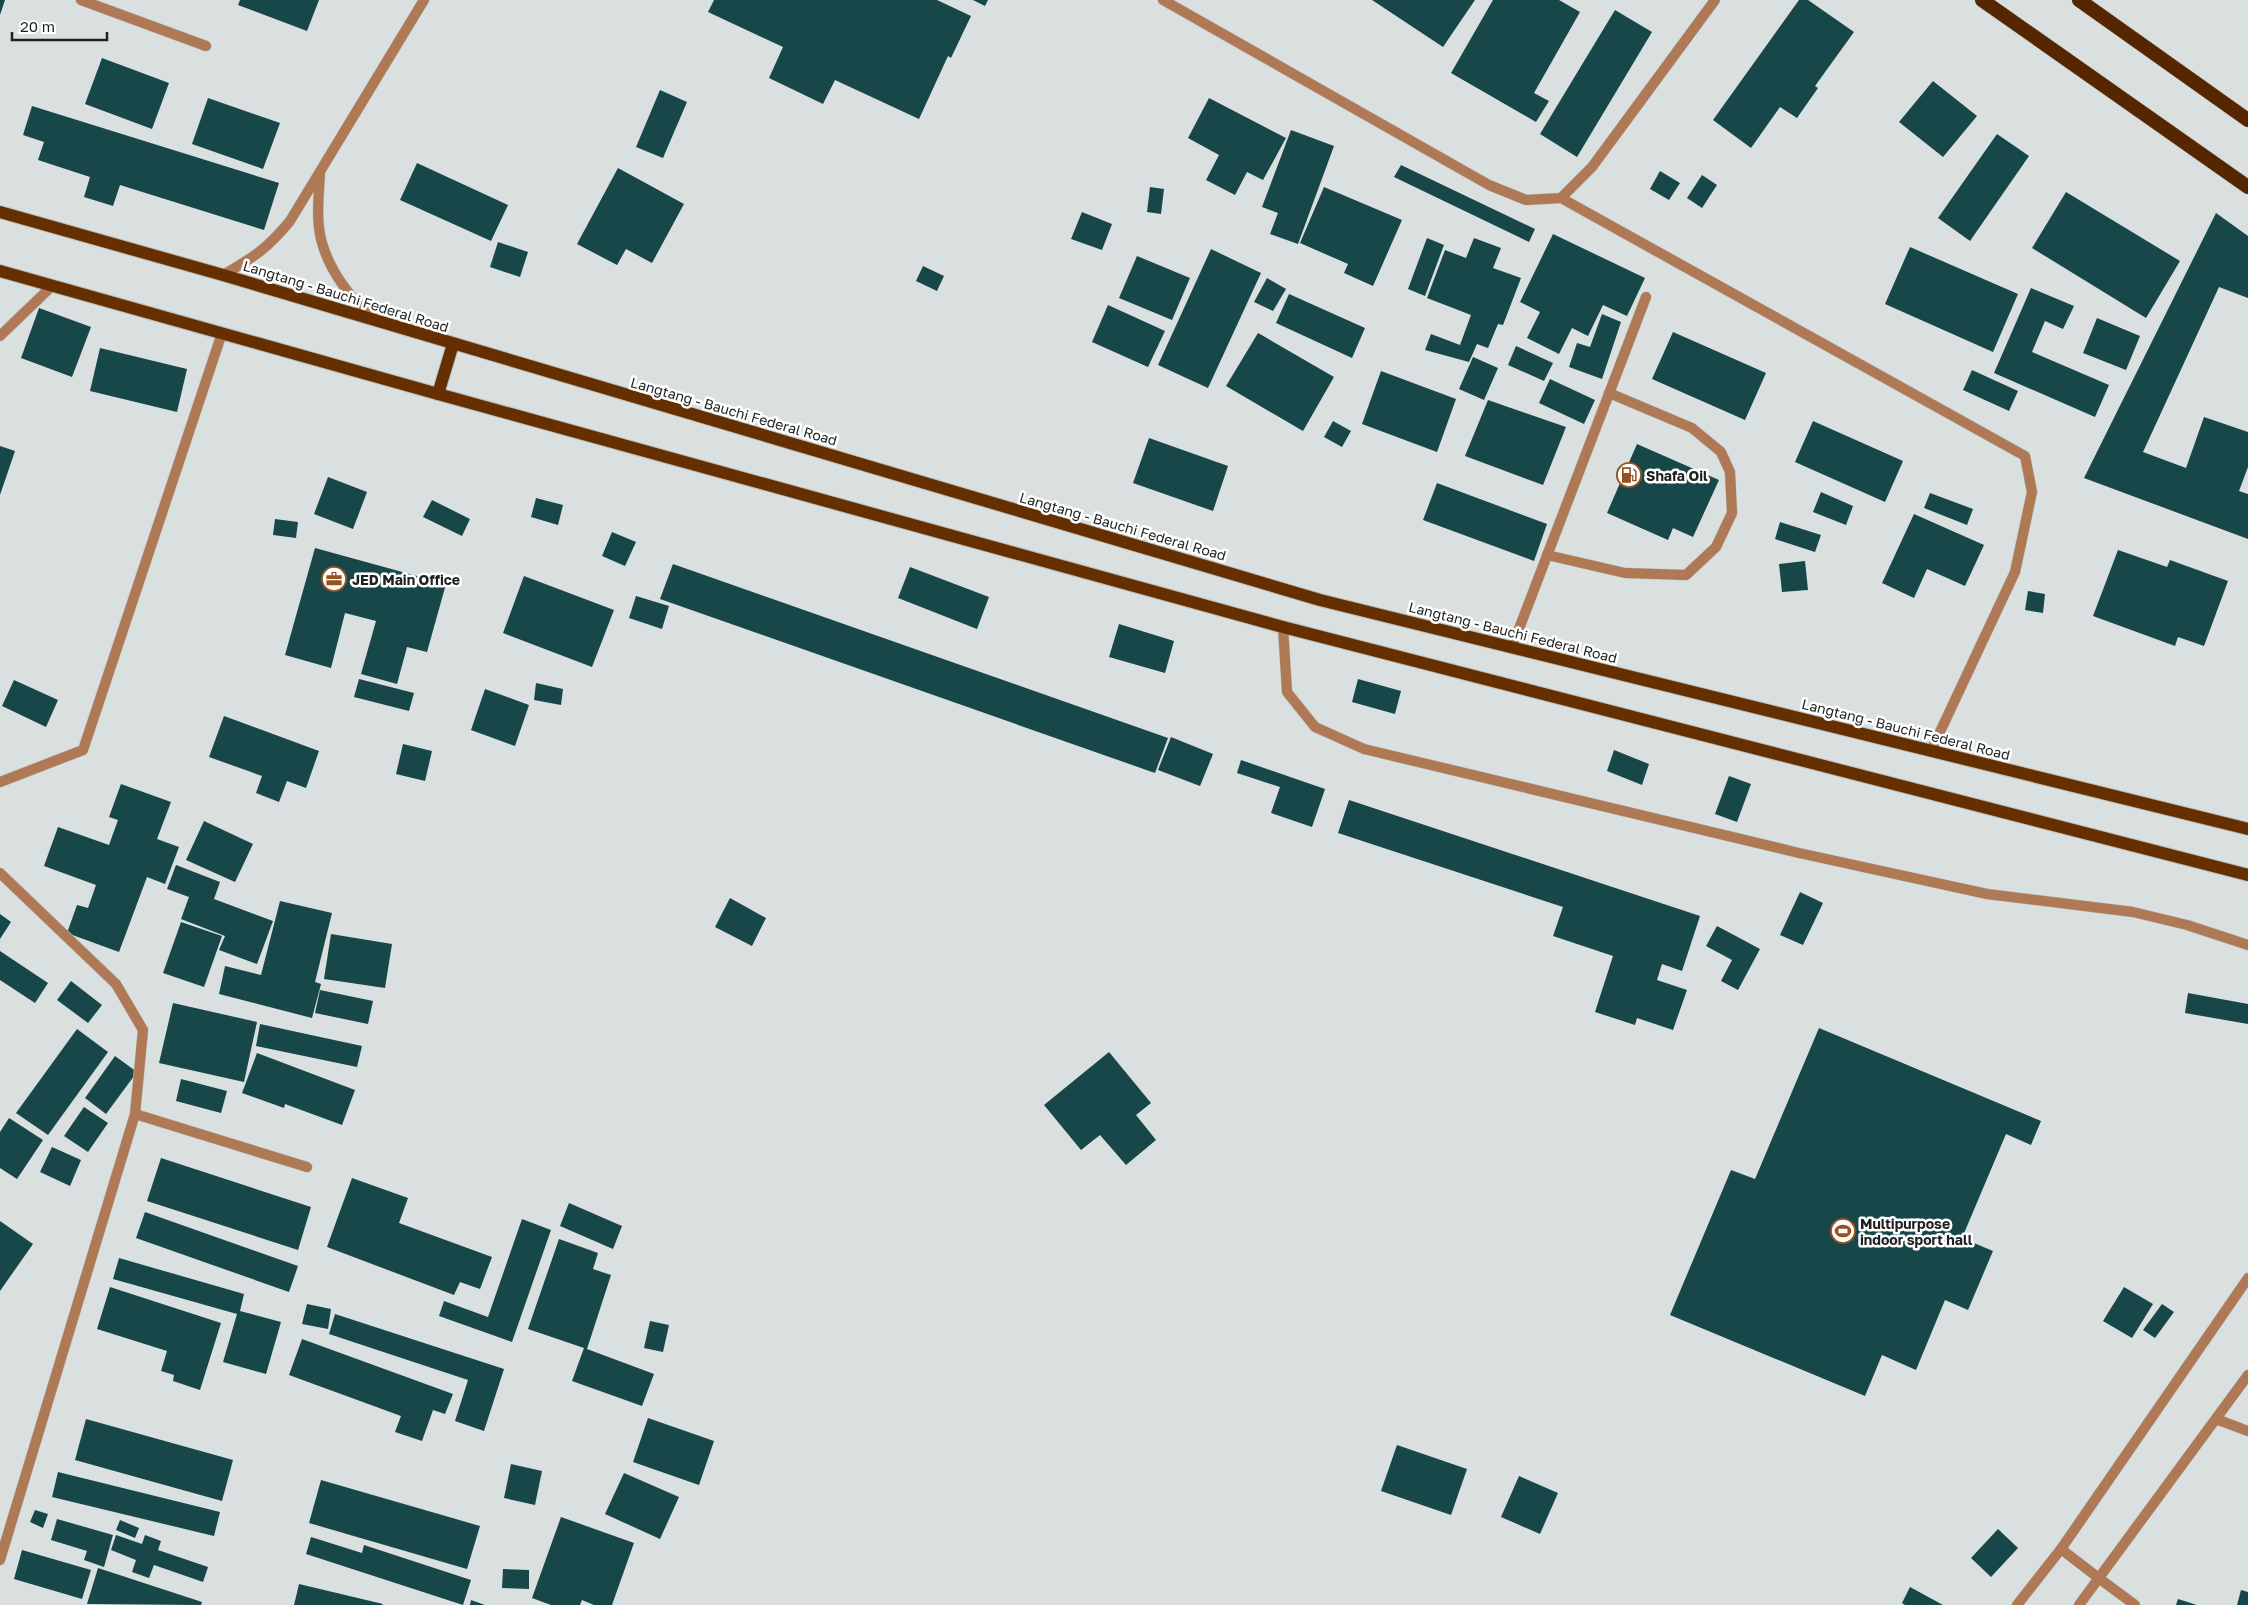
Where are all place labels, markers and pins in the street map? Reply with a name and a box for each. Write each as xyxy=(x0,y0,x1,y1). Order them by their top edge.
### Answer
fuel station icon: Shafa Oil xyxy=(1616,462,1642,488)
place label: Shafa Oil xyxy=(1646,467,1708,484)
office icon: JED Main Office xyxy=(321,566,347,592)
place label: JED Main Office xyxy=(352,571,460,588)
place label: Multipurpose indoor sport hall xyxy=(1860,1215,1973,1248)
sports icon: Multipurpose indoor sport hall xyxy=(1830,1218,1856,1244)

